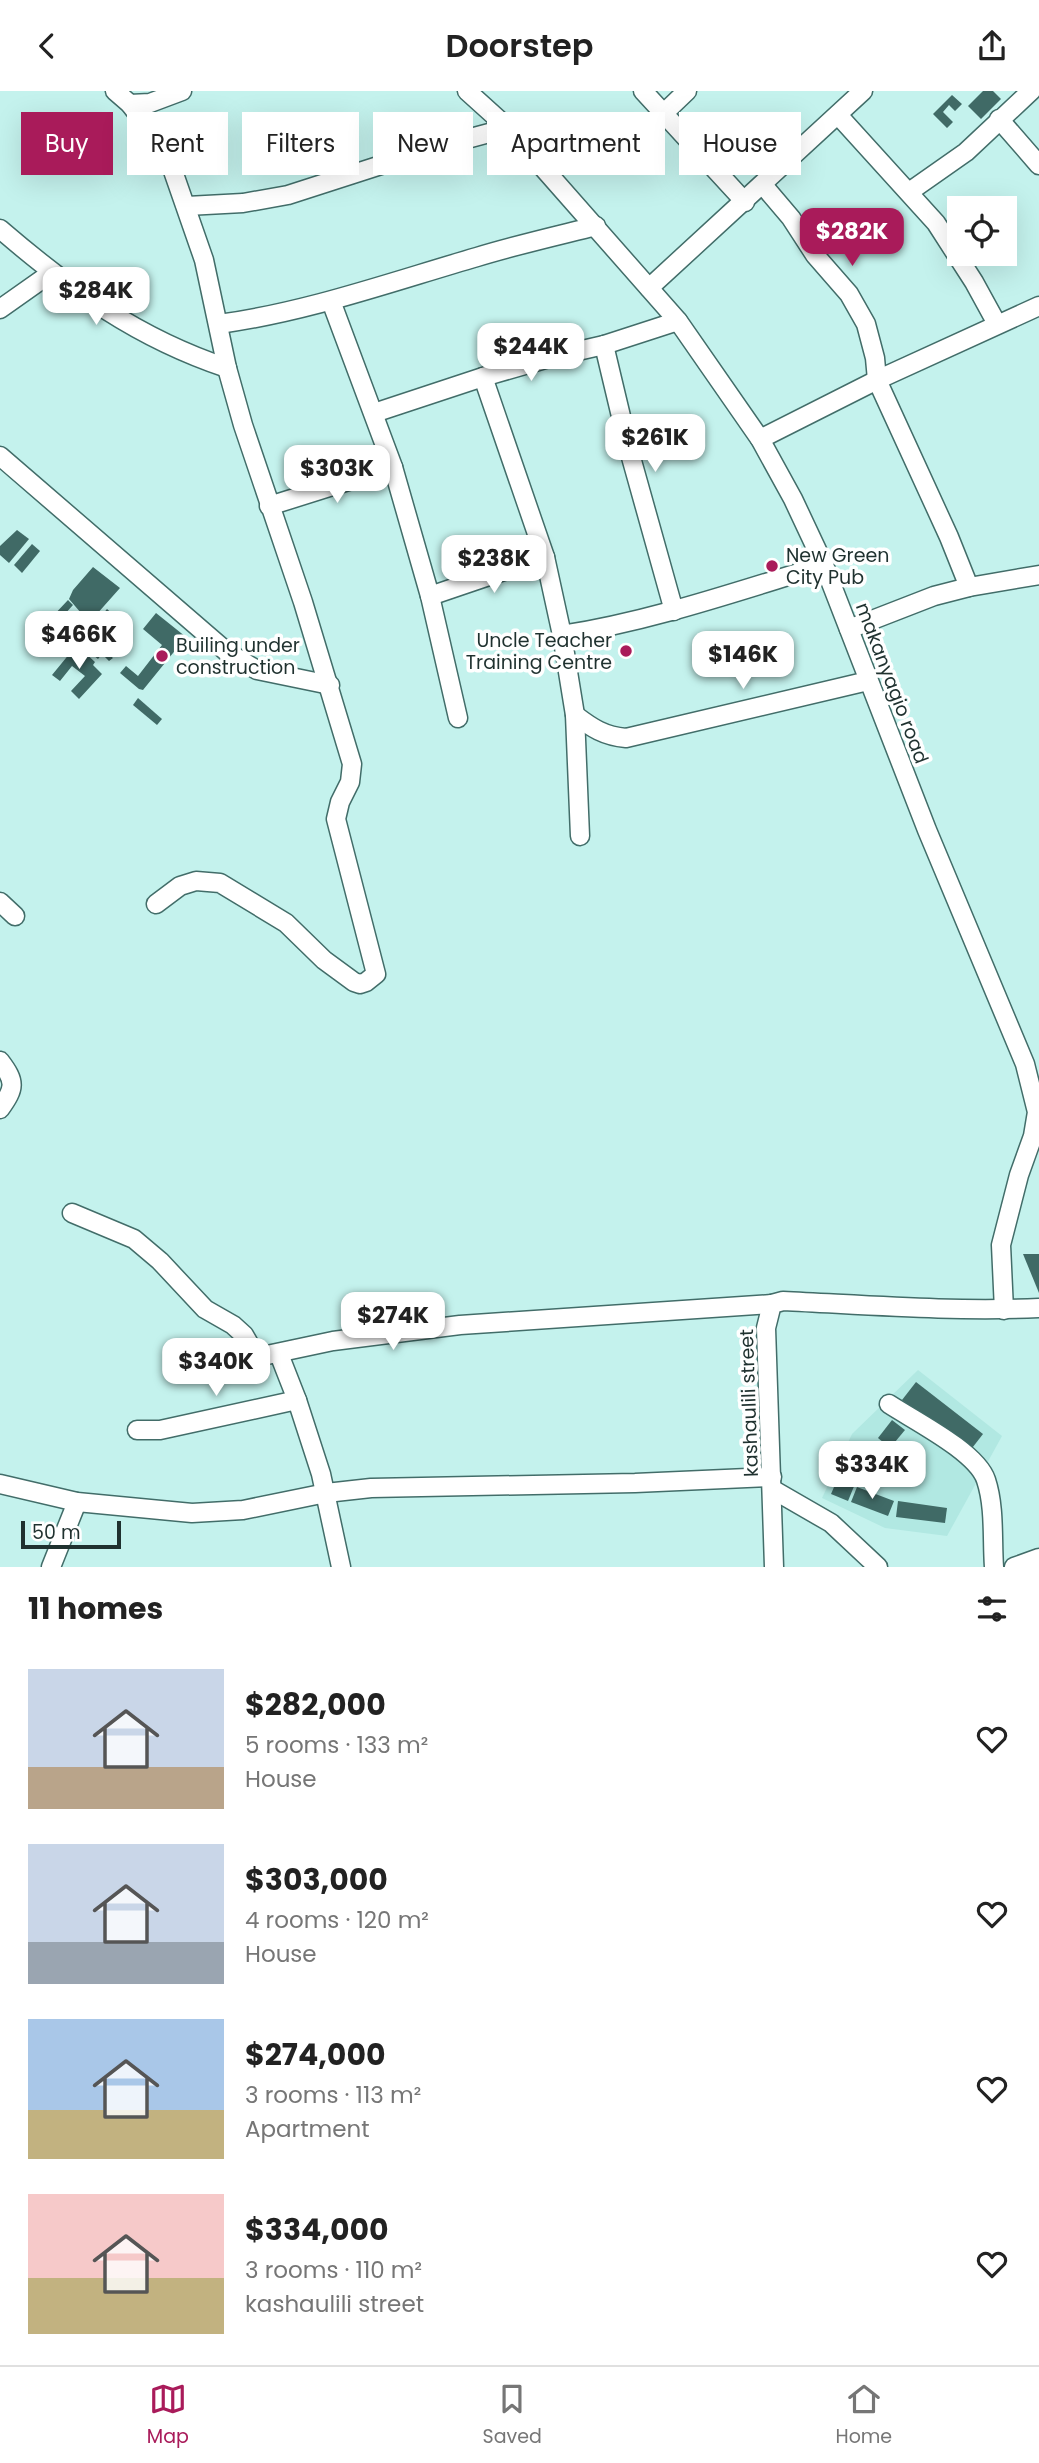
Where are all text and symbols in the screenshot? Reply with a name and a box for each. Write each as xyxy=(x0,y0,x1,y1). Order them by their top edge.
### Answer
text: Doorstep xyxy=(445,23,594,68)
icon: back xyxy=(28,27,66,65)
icon: share xyxy=(973,27,1011,65)
chip: Buy xyxy=(21,112,113,175)
chip: Rent xyxy=(127,112,228,175)
chip: Filters xyxy=(242,112,359,175)
chip: New xyxy=(373,112,473,175)
chip: Apartment xyxy=(487,112,665,175)
chip: House xyxy=(679,112,801,175)
map controls xyxy=(947,196,1017,266)
button: locate xyxy=(947,196,1017,266)
pin: $282K xyxy=(803,209,901,268)
text: $282K xyxy=(816,215,888,247)
pin: $284K xyxy=(47,267,145,327)
text: $284K xyxy=(59,274,133,306)
pin: $244K xyxy=(482,323,580,383)
text: $244K xyxy=(493,330,569,362)
pin: $261K xyxy=(606,415,704,474)
text: $261K xyxy=(621,421,689,453)
pin: $303K xyxy=(288,445,386,505)
text: $303K xyxy=(300,452,374,484)
pin: $238K xyxy=(445,535,543,595)
text: $238K xyxy=(457,542,531,574)
place label: New Green City Pub xyxy=(786,542,889,591)
marker: New Green City Pub xyxy=(764,558,780,574)
street label: makanyagio road xyxy=(849,599,935,767)
pin: $466K xyxy=(30,611,128,671)
text: $466K xyxy=(41,618,117,650)
place label: Uncle Teacher Training Centre xyxy=(466,627,612,676)
pin: $146K xyxy=(694,631,792,691)
place label: Builing under construction xyxy=(176,632,300,681)
text: $146K xyxy=(708,638,778,670)
marker: Uncle Teacher Training Centre xyxy=(618,643,634,659)
marker: Builing under construction xyxy=(154,648,170,664)
pin: $274K xyxy=(344,1293,442,1352)
text: $274K xyxy=(357,1299,429,1331)
street label: kashaulili street xyxy=(733,1329,765,1477)
pin: $340K xyxy=(167,1339,265,1398)
text: $340K xyxy=(178,1345,254,1377)
pin: $334K xyxy=(823,1441,921,1501)
text: $334K xyxy=(835,1448,909,1480)
scale bar xyxy=(21,1518,121,1550)
text: 50 m xyxy=(32,1519,81,1546)
text: 11 homes xyxy=(28,1587,163,1630)
icon: filters xyxy=(973,1590,1011,1628)
text: $282,000 xyxy=(245,1683,386,1726)
icon: home xyxy=(84,1697,168,1781)
icon: heart xyxy=(973,1720,1011,1758)
text: 5 rooms · 133 m² xyxy=(245,1729,428,1761)
text: House xyxy=(245,1763,317,1795)
text: $303,000 xyxy=(245,1858,388,1901)
icon: home xyxy=(84,1872,168,1956)
icon: heart xyxy=(973,1895,1011,1933)
text: 4 rooms · 120 m² xyxy=(245,1904,429,1936)
text: House xyxy=(245,1938,317,1970)
text: $274,000 xyxy=(245,2033,386,2076)
icon: home xyxy=(84,2047,168,2131)
icon: heart xyxy=(973,2070,1011,2108)
text: 3 rooms · 113 m² xyxy=(245,2079,421,2111)
text: Apartment xyxy=(245,2113,370,2145)
text: $334,000 xyxy=(245,2208,389,2251)
icon: home xyxy=(84,2222,168,2306)
icon: heart xyxy=(973,2245,1011,2283)
text: 3 rooms · 110 m² xyxy=(245,2254,422,2286)
text: kashaulili street xyxy=(245,2288,424,2320)
tab: Map xyxy=(147,2380,189,2451)
tab: Saved xyxy=(483,2380,542,2451)
tab: Home xyxy=(835,2380,892,2451)

